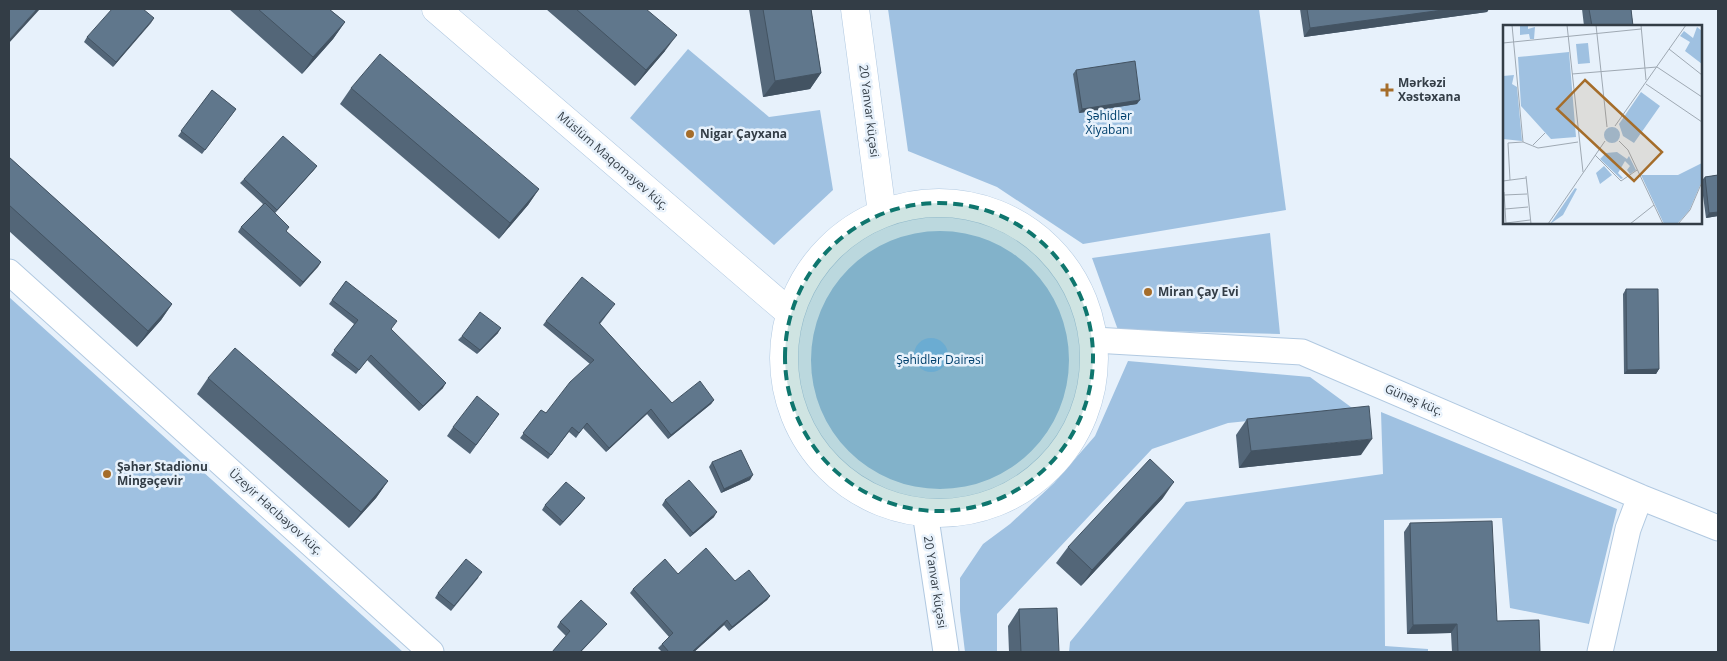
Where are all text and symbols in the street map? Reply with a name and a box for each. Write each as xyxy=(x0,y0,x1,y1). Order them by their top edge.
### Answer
inset map xyxy=(1503,25,1702,224)
street label: 20 Yanvar küçəsi xyxy=(855,64,884,158)
place label: Mərkəzi Xəstəxana xyxy=(1398,74,1461,105)
marker: Mərkəzi Xəstəxana xyxy=(1380,83,1394,97)
street label: Müslüm Maqomayev küç. xyxy=(554,107,673,214)
park label: Şəhidlər Xiyabanı xyxy=(1085,107,1133,138)
place label: Nigar Çayxana xyxy=(700,125,787,142)
marker: Nigar Çayxana xyxy=(684,128,696,140)
place label: Miran Çay Evi xyxy=(1158,283,1239,300)
marker: Miran Çay Evi xyxy=(1142,286,1154,298)
park label: Şəhidlər Dairəsi xyxy=(896,351,984,368)
street label: Günəş küç. xyxy=(1383,380,1446,419)
place label: Şəhər Stadionu Mingəçevir xyxy=(117,458,208,489)
street label: Üzeyir Hacıbəyov küç. xyxy=(226,465,327,559)
marker: Şəhər Stadionu Mingəçevir xyxy=(101,468,113,480)
street label: 20 Yanvar küçəsi xyxy=(920,535,951,629)

